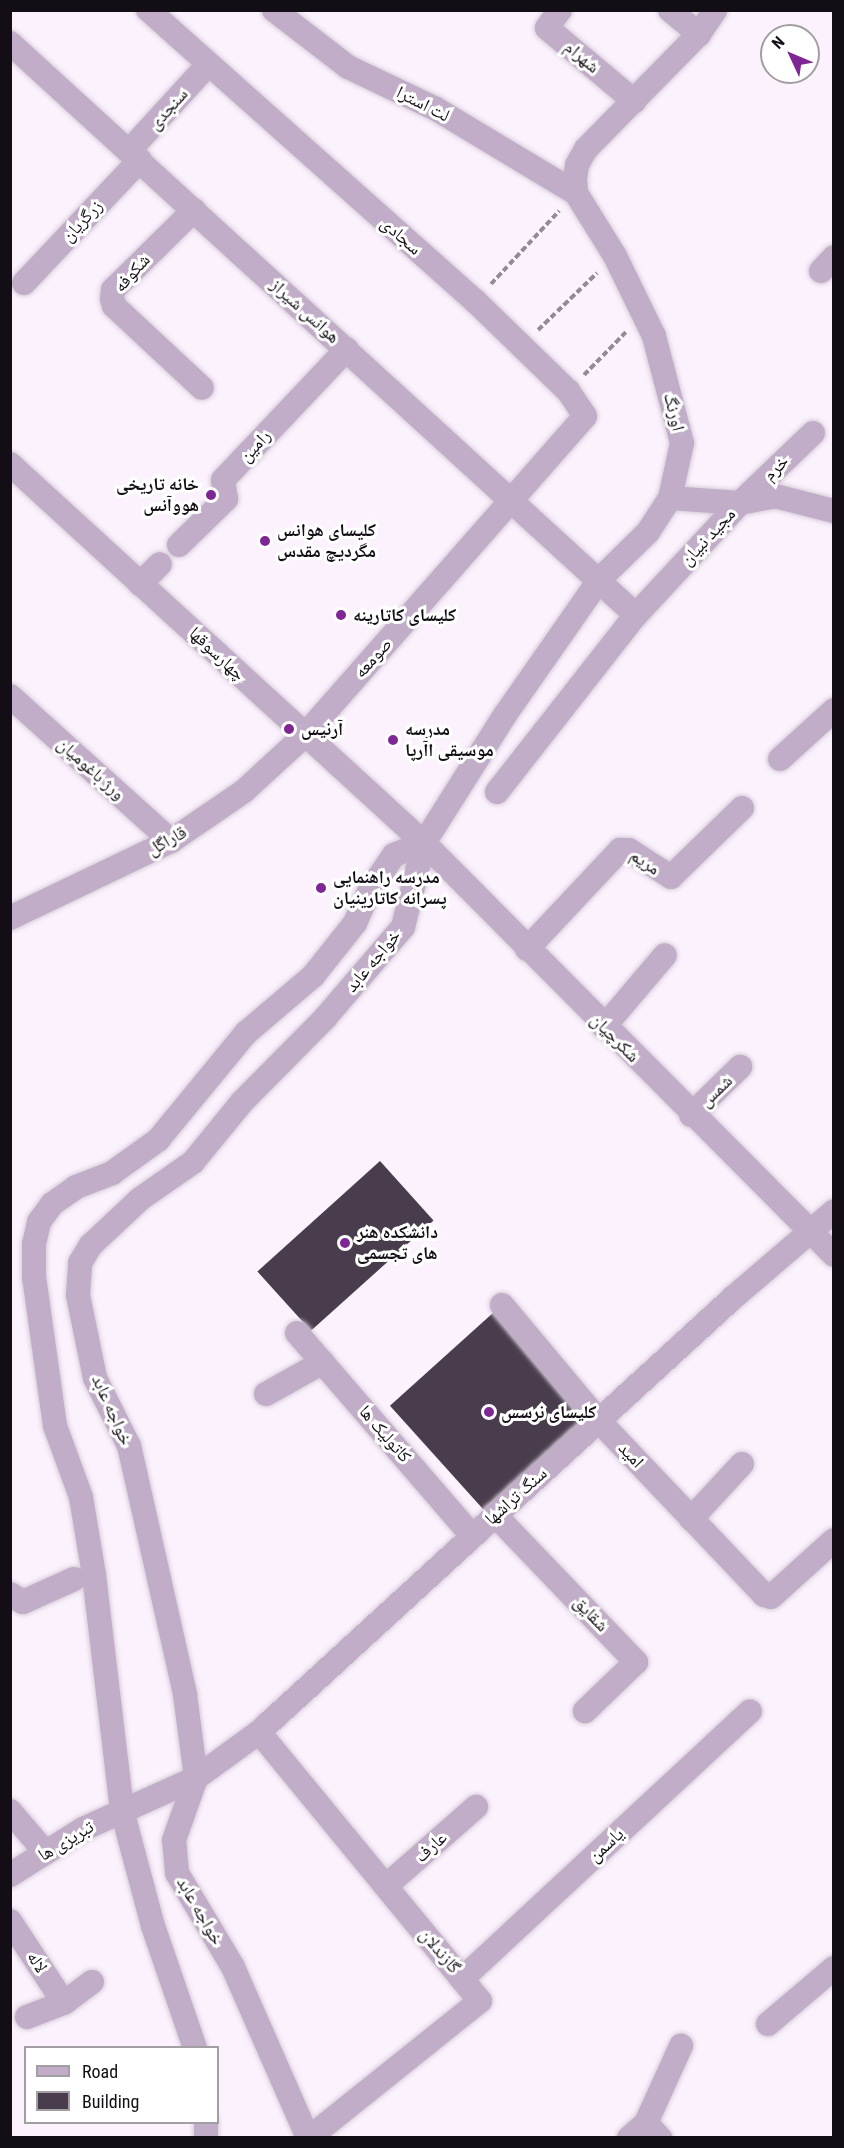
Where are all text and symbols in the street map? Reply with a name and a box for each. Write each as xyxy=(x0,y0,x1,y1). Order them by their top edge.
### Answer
north arrow xyxy=(760,24,820,84)
text: N xyxy=(768,32,788,53)
street label: شهرام xyxy=(560,36,604,78)
street label: لت استرا xyxy=(393,81,453,127)
street label: سنجدی xyxy=(144,84,192,134)
street label: زرگریان xyxy=(57,195,107,247)
street label: سجادی xyxy=(376,212,426,260)
street label: شکوفه xyxy=(109,249,155,297)
street label: هوانس شیراز xyxy=(266,274,344,348)
street label: اورنگ xyxy=(659,391,689,433)
street label: رامین xyxy=(235,425,275,467)
street label: خرم xyxy=(759,451,793,485)
place label: خانه تاریخی هووآنس xyxy=(116,474,199,516)
marker: خانه تاریخی هووآنس xyxy=(204,488,218,502)
street label: مجید نبیان xyxy=(676,504,740,570)
place label: کلیسای هوانس مگردیچ مقدس xyxy=(277,520,376,562)
marker: کلیسای هوانس مگردیچ مقدس xyxy=(258,534,272,548)
place label: کلیسای کاتارینه xyxy=(353,604,456,626)
marker: کلیسای کاتارینه xyxy=(334,608,348,622)
street label: چهارسوقها xyxy=(184,623,250,685)
street label: صومعه xyxy=(349,634,397,682)
place label: آرنیس xyxy=(301,718,343,740)
place label: مدرسه موسیقی اآرپا xyxy=(405,719,494,762)
marker: آرنیس xyxy=(282,722,296,736)
street label: ورژ باغومیان xyxy=(53,733,129,805)
marker: مدرسه موسیقی اآرپا xyxy=(386,733,400,747)
street label: قاراگل xyxy=(144,822,190,860)
street label: مریم xyxy=(626,844,664,880)
place label: مدرسه راهنمایی پسرانه کاتارینیان xyxy=(333,867,447,910)
marker: مدرسه راهنمایی پسرانه کاتارینیان xyxy=(314,881,328,895)
street label: خواجه عابد xyxy=(341,925,405,997)
street label: شکرچیان xyxy=(586,1009,644,1067)
street label: شمس xyxy=(695,1070,737,1112)
place label: دانشکده هنر های تجسمی xyxy=(357,1222,438,1264)
marker: دانشکده هنر های تجسمی xyxy=(338,1236,352,1250)
street label: خواجه عابد xyxy=(87,1371,137,1449)
street label: کاتولیک ها xyxy=(354,1401,416,1467)
place label: کلیسای نرسس xyxy=(501,1401,597,1423)
marker: کلیسای نرسس xyxy=(482,1405,496,1419)
street label: امید xyxy=(614,1438,648,1472)
street label: سنگ تراشها xyxy=(480,1462,552,1530)
street label: شقایق xyxy=(569,1592,613,1636)
street label: تبریزی ها xyxy=(34,1816,98,1866)
street label: یاسمن xyxy=(584,1823,628,1867)
street label: عارف xyxy=(410,1827,452,1867)
street label: خواجه عابد xyxy=(172,1873,228,1949)
street label: گازندلان xyxy=(415,1924,465,1978)
street label: لاله xyxy=(22,1947,52,1977)
legend xyxy=(24,2046,219,2124)
text: Road xyxy=(82,2061,118,2082)
text: Building xyxy=(82,2091,139,2112)

